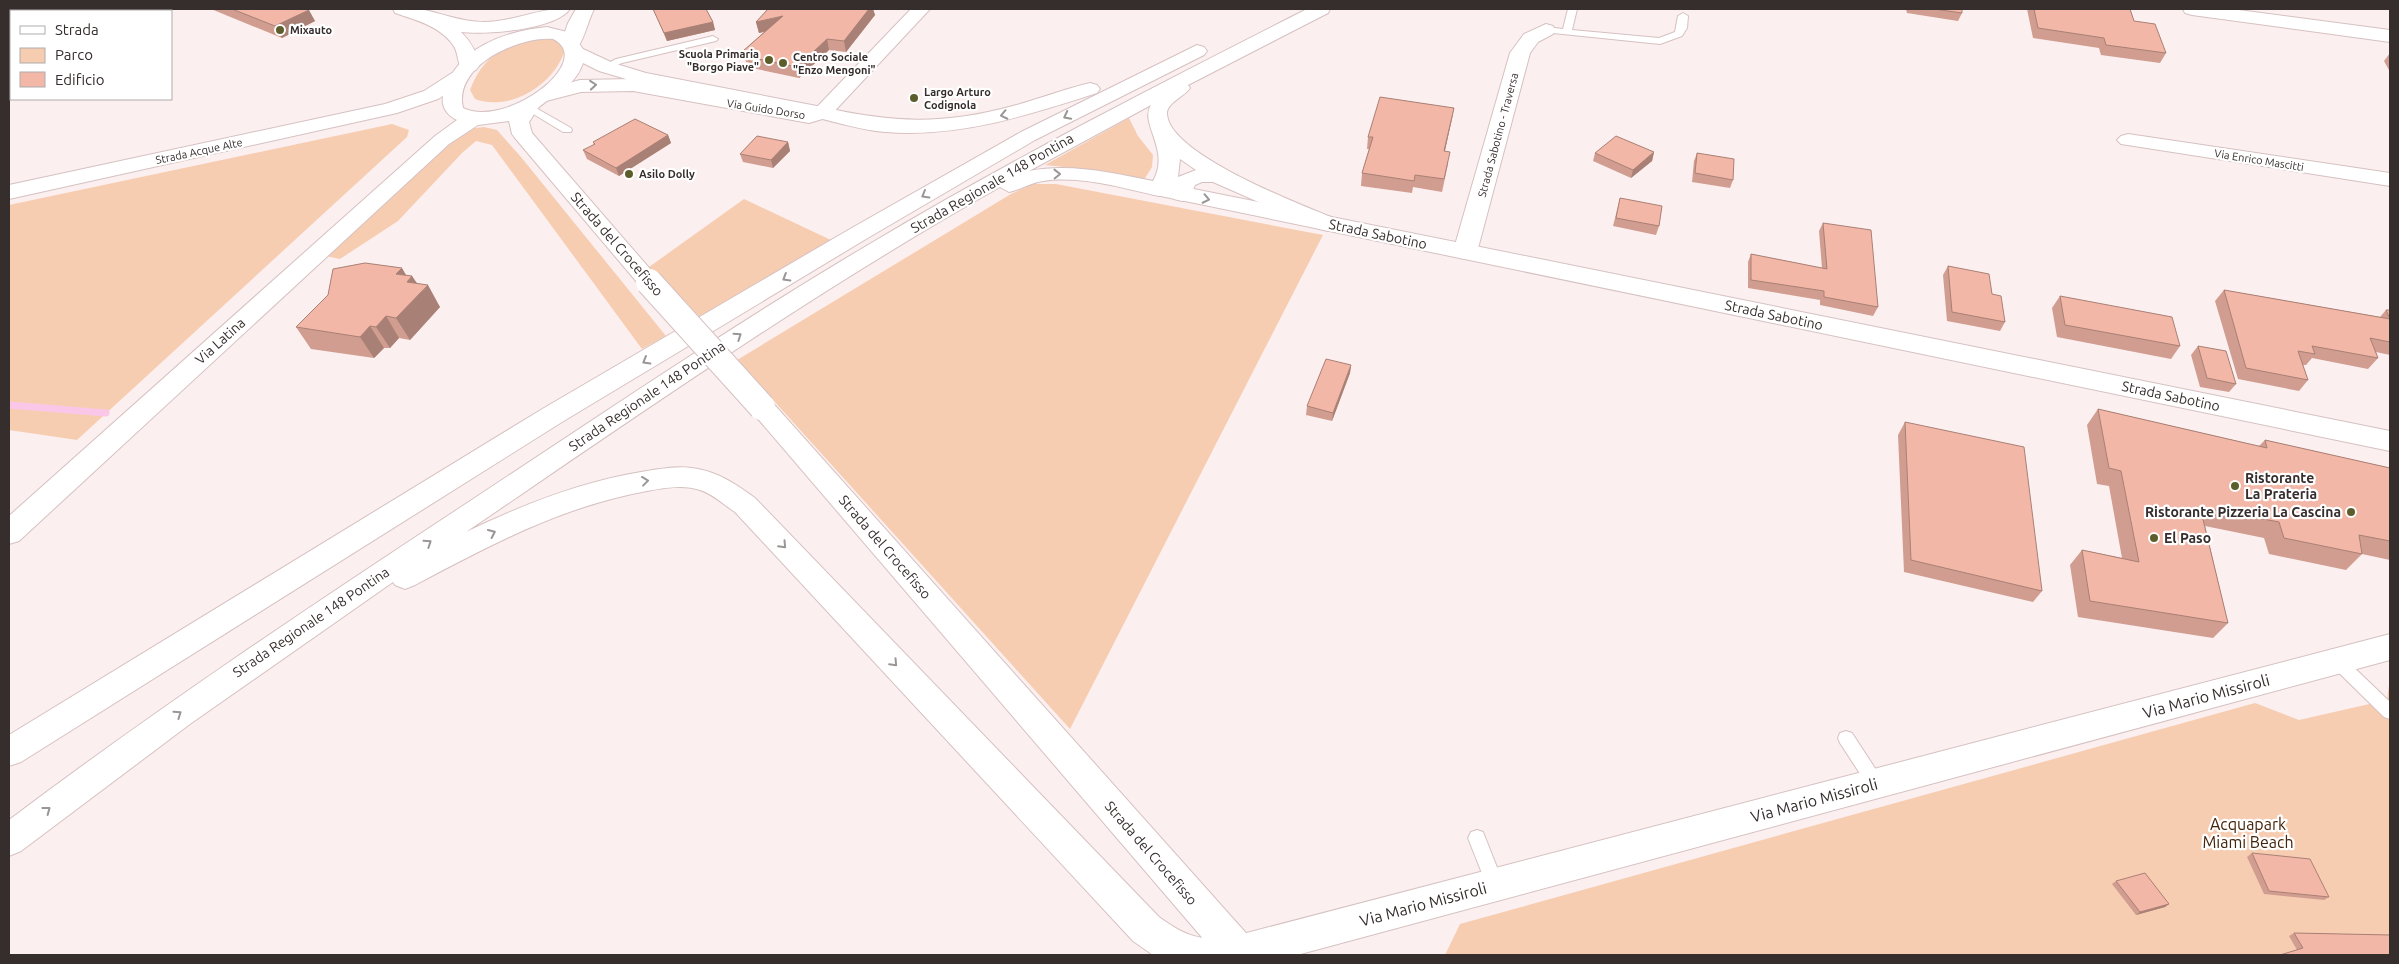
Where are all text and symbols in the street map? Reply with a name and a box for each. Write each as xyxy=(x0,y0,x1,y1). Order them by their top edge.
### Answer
legend xyxy=(10,10,172,100)
text: Strada xyxy=(55,21,99,38)
marker: Mixauto xyxy=(274,24,286,36)
place label: Mixauto xyxy=(290,24,333,36)
text: Parco xyxy=(55,46,93,63)
place label: Scuola Primaria "Borgo Piave" xyxy=(679,48,759,73)
place label: Centro Sociale "Enzo Mengoni" xyxy=(793,51,876,76)
marker: Scuola Primaria "Borgo Piave" xyxy=(763,54,775,66)
marker: Centro Sociale "Enzo Mengoni" xyxy=(777,57,789,69)
text: Edificio xyxy=(55,71,104,88)
street label: Strada Sabotino - Traversa xyxy=(1476,71,1520,199)
one-way arrow xyxy=(590,79,598,90)
place label: Largo Arturo Codignola xyxy=(924,86,991,111)
marker: Largo Arturo Codignola xyxy=(908,92,920,104)
street label: Via Guido Dorso xyxy=(726,97,806,121)
one-way arrow xyxy=(1000,109,1009,119)
one-way arrow xyxy=(1063,110,1072,120)
street label: Strada Regionale 148 Pontina xyxy=(908,130,1076,236)
street label: Strada Acque Alte xyxy=(154,136,244,166)
street label: Via Enrico Mascitti xyxy=(2213,147,2305,173)
marker: Asilo Dolly xyxy=(623,168,635,180)
place label: Asilo Dolly xyxy=(639,168,695,180)
one-way arrow xyxy=(1054,169,1062,179)
street label: Strada del Crocefisso xyxy=(568,189,666,299)
one-way arrow xyxy=(922,189,931,199)
one-way arrow xyxy=(1202,193,1211,204)
street label: Strada Sabotino xyxy=(1327,216,1429,252)
one-way arrow xyxy=(782,272,791,282)
street label: Strada Sabotino xyxy=(1723,297,1825,333)
street label: Via Latina xyxy=(192,314,248,368)
one-way arrow xyxy=(732,333,741,342)
street label: Strada Regionale 148 Pontina xyxy=(566,338,728,454)
one-way arrow xyxy=(642,354,651,364)
street label: Strada Sabotino xyxy=(2120,378,2222,414)
place label: Ristorante La Prateria xyxy=(2245,470,2317,502)
one-way arrow xyxy=(641,476,649,487)
marker: Ristorante La Prateria xyxy=(2229,480,2241,492)
street label: Strada del Crocefisso xyxy=(836,492,934,602)
place label: Ristorante Pizzeria La Cascina xyxy=(2145,504,2341,520)
marker: Ristorante Pizzeria La Cascina xyxy=(2345,506,2357,518)
one-way arrow xyxy=(487,529,496,540)
place label: El Paso xyxy=(2164,530,2211,546)
marker: El Paso xyxy=(2148,532,2160,544)
one-way arrow xyxy=(777,539,786,548)
one-way arrow xyxy=(422,540,432,549)
street label: Strada Regionale 148 Pontina xyxy=(230,564,392,680)
one-way arrow xyxy=(888,657,897,666)
street label: Via Mario Missiroli xyxy=(2141,670,2271,722)
one-way arrow xyxy=(173,711,182,720)
street label: Via Mario Missiroli xyxy=(1749,774,1879,826)
street label: Strada del Crocefisso xyxy=(1102,798,1200,908)
one-way arrow xyxy=(41,807,51,816)
park label: Acquapark Miami Beach xyxy=(2202,815,2294,851)
street label: Via Mario Missiroli xyxy=(1358,878,1488,930)

